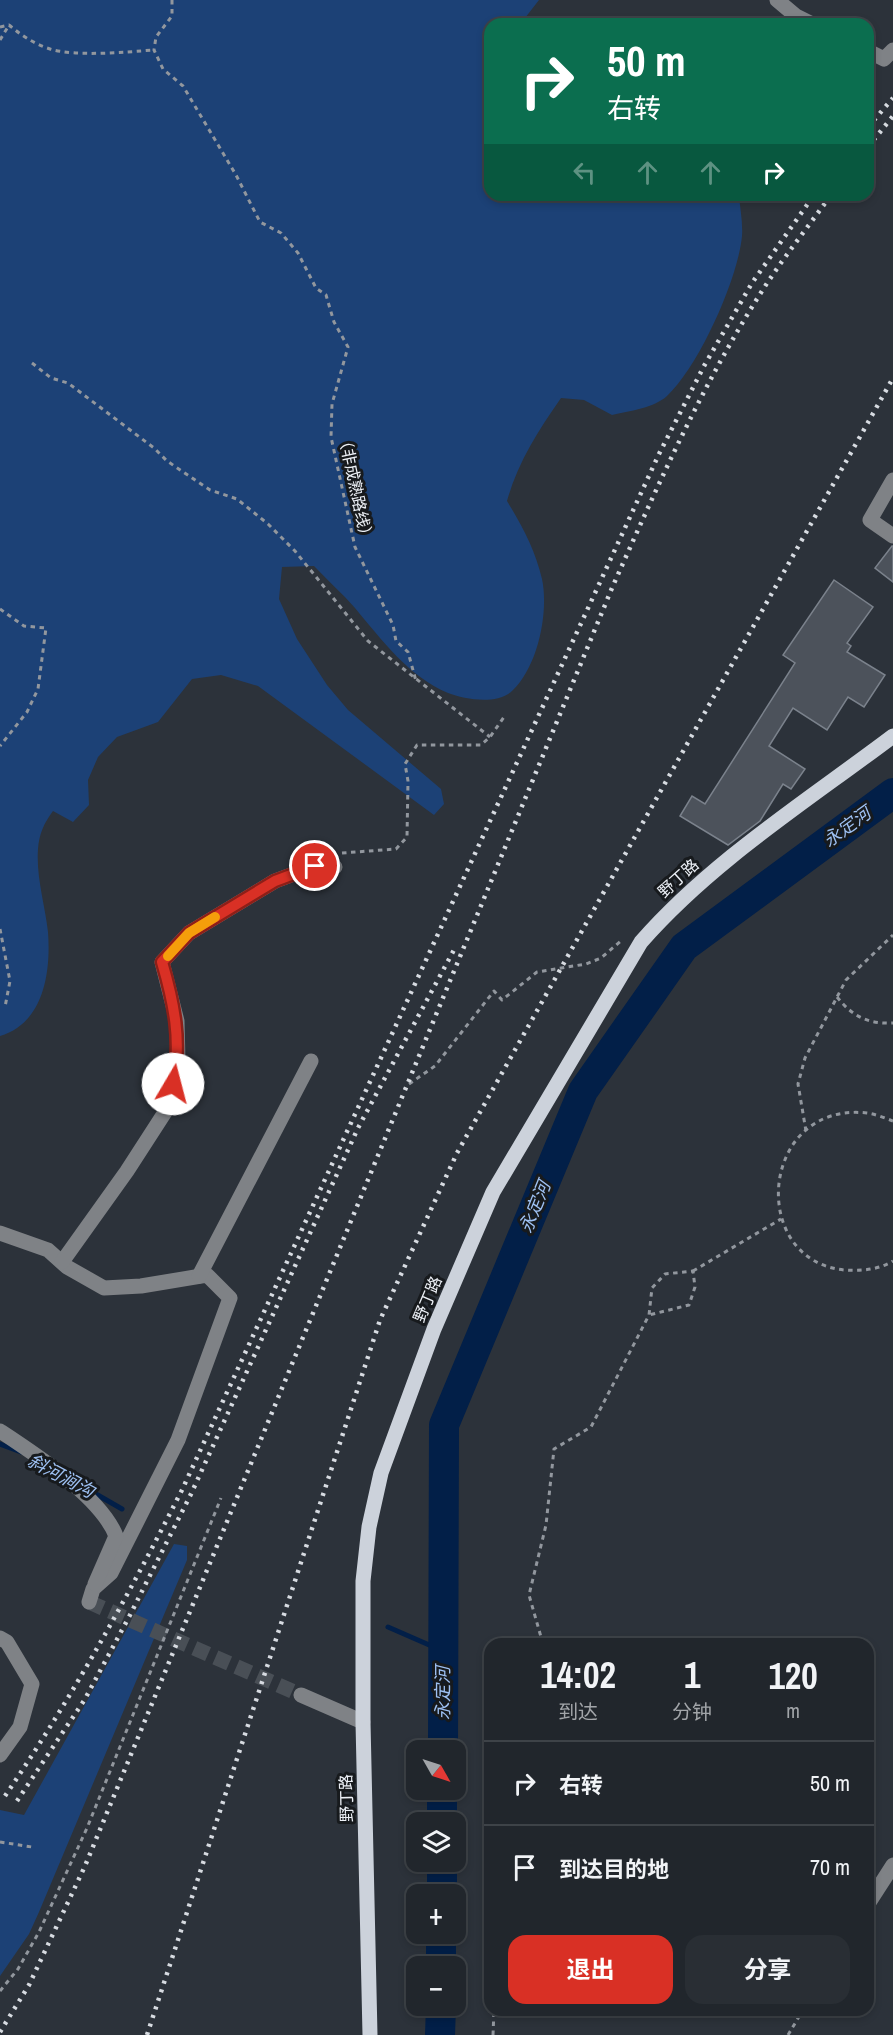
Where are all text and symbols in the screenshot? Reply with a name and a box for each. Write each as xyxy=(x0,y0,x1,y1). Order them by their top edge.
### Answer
text: 50 m xyxy=(607,33,686,89)
icon: right xyxy=(508,42,586,120)
text: 右转 xyxy=(607,90,661,126)
icon: left xyxy=(568,156,601,189)
icon: ahead xyxy=(631,156,664,189)
icon: ahead xyxy=(694,156,727,189)
icon: right xyxy=(757,156,790,189)
street label: （非成熟路线） xyxy=(334,431,378,545)
water label: 永定河 xyxy=(818,799,878,853)
pin xyxy=(289,840,340,891)
icon: arrive xyxy=(298,849,331,882)
street label: 野丁路 xyxy=(653,854,703,902)
position arrow xyxy=(141,1052,205,1116)
water label: 永定河 xyxy=(513,1174,557,1237)
street label: 野丁路 xyxy=(407,1273,447,1325)
water label: 斜河涧沟 xyxy=(24,1448,101,1504)
text: 14:02 xyxy=(540,1651,616,1699)
text: 1 xyxy=(684,1651,700,1699)
text: 120 xyxy=(768,1652,818,1700)
water label: 永定河 xyxy=(430,1663,455,1720)
text: m xyxy=(786,1697,800,1724)
text: 到达 xyxy=(558,1698,598,1725)
text: 分钟 xyxy=(672,1698,712,1725)
north arrow xyxy=(406,1740,466,1800)
map controls xyxy=(406,1740,466,2016)
icon: right xyxy=(508,1767,541,1800)
text: 50 m xyxy=(810,1768,850,1798)
text: 右转 xyxy=(559,1770,603,1800)
street label: 野丁路 xyxy=(335,1774,357,1822)
button: layers xyxy=(406,1812,466,1872)
icon: arrive xyxy=(508,1851,541,1884)
text: 70 m xyxy=(810,1852,850,1882)
text: 到达目的地 xyxy=(559,1854,669,1884)
button: + xyxy=(406,1884,466,1944)
button: 退出 xyxy=(508,1935,673,2004)
button: 分享 xyxy=(685,1935,850,2004)
button: − xyxy=(406,1956,466,2016)

